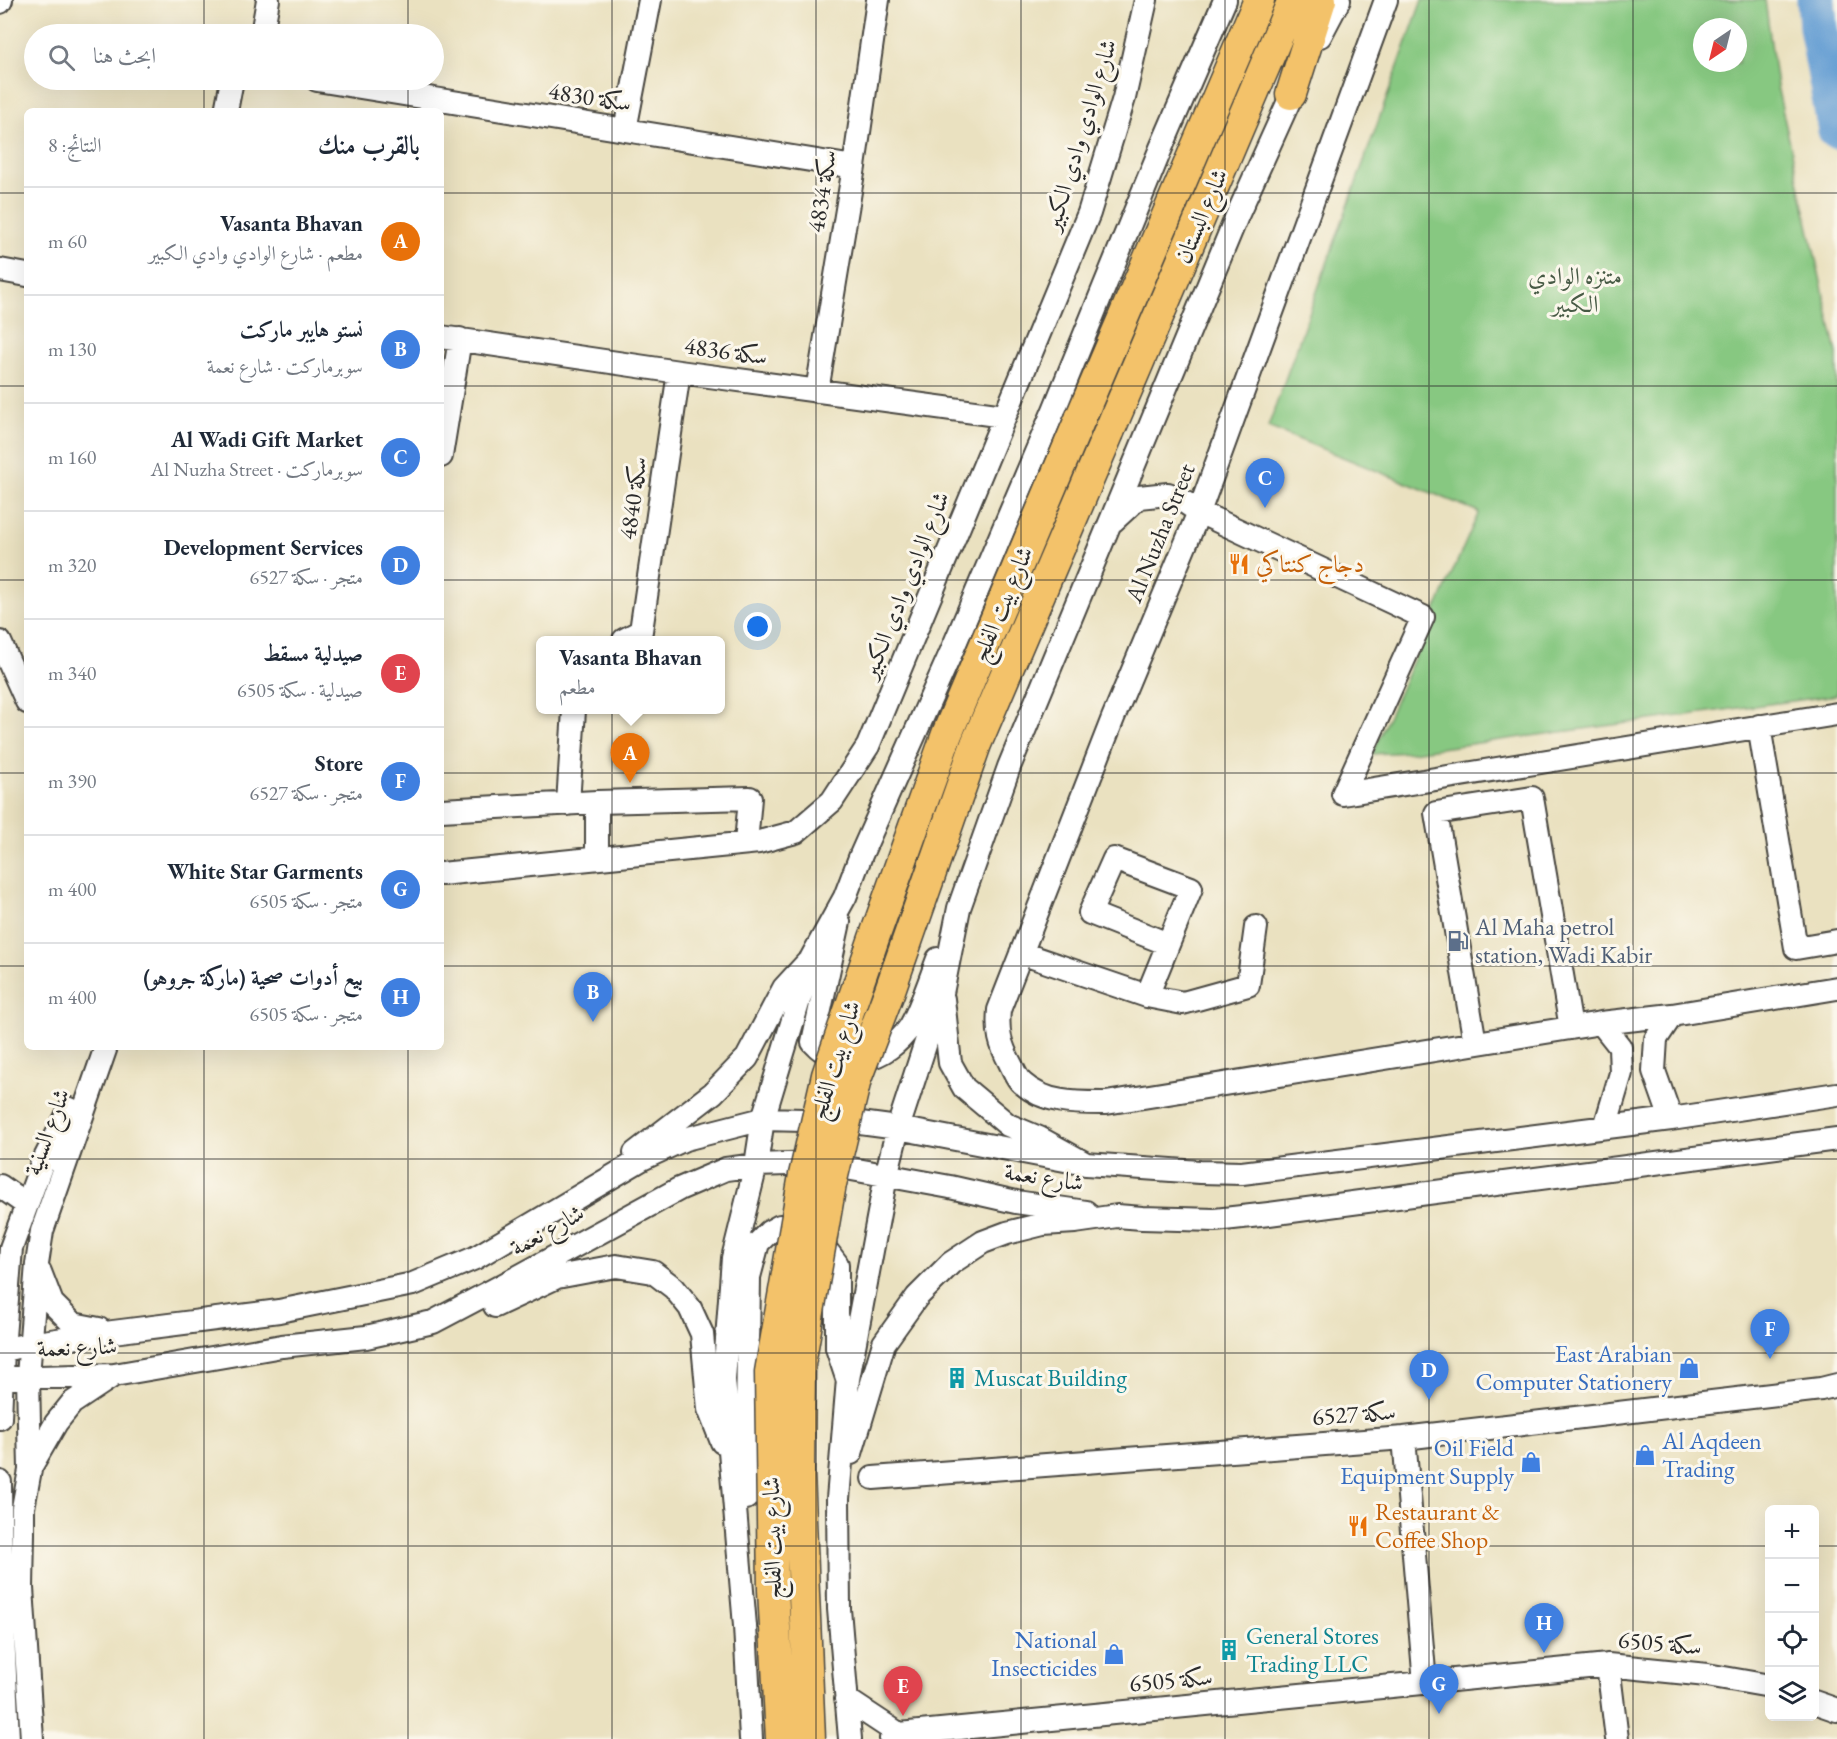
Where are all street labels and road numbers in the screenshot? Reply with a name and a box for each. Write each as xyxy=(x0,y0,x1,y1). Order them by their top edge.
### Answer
street label: شارع الوادي وادي الكبير xyxy=(1035,35,1128,239)
street label: سكة 4830 xyxy=(546,75,634,118)
street label: سكة 4834 xyxy=(800,147,843,235)
street label: شارع البستان xyxy=(1167,164,1239,270)
street label: سكة 4836 xyxy=(682,329,770,372)
street label: سكة 4840 xyxy=(611,454,654,542)
street label: Al Nuzha Street xyxy=(1117,458,1202,608)
street label: شارع الوادي وادي الكبير xyxy=(852,487,961,688)
street label: شارع بيت الفلج xyxy=(963,541,1045,669)
street label: شارع بيت الفلج xyxy=(802,997,873,1125)
street label: شارع السنية xyxy=(17,1084,81,1181)
street label: شارع نعمة xyxy=(1001,1155,1086,1203)
street label: شارع نعمة xyxy=(504,1197,592,1267)
street label: شارع نعمة xyxy=(36,1330,118,1368)
street label: سكة 6527 xyxy=(1311,1395,1397,1432)
street label: شارع بيت الفلج xyxy=(755,1476,794,1599)
street label: سكة 6505 xyxy=(1617,1623,1703,1662)
street label: سكة 6505 xyxy=(1128,1660,1214,1699)

